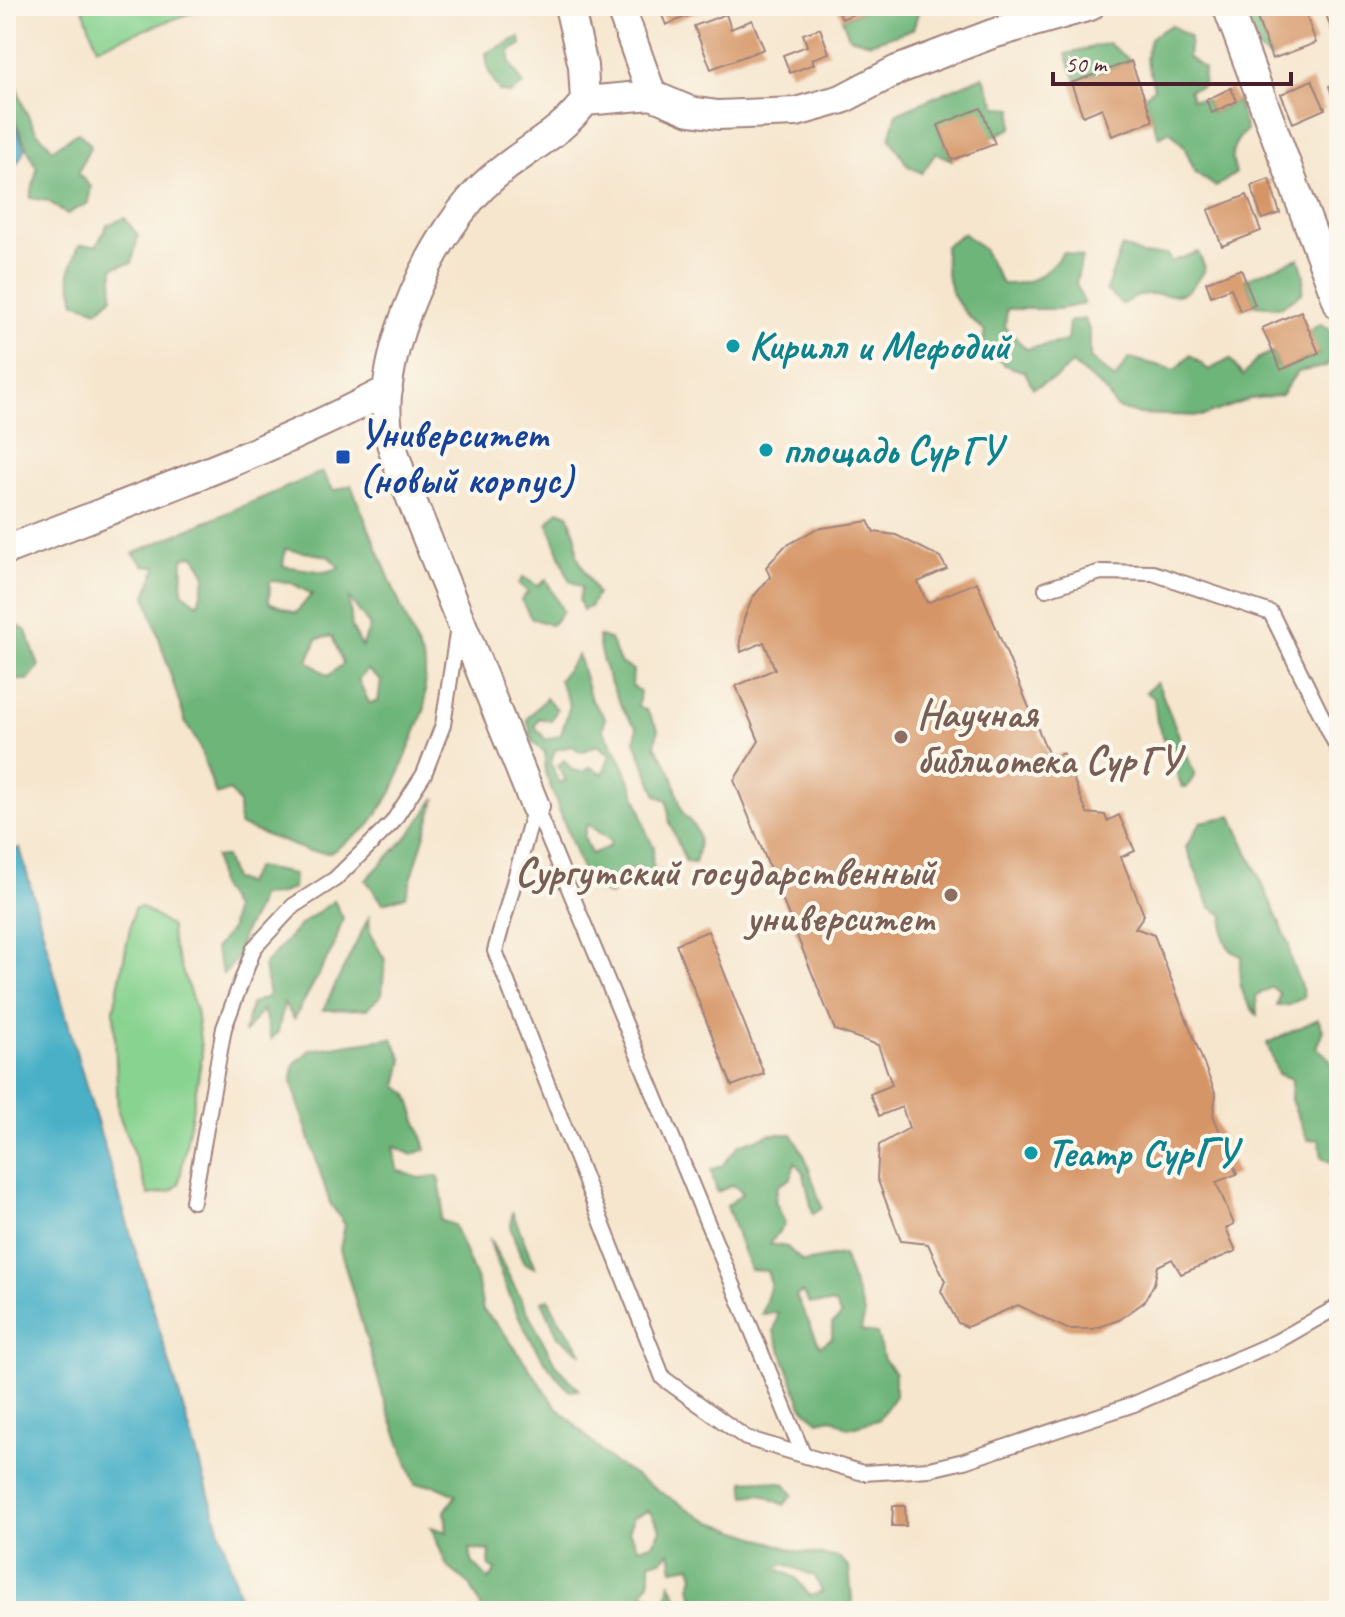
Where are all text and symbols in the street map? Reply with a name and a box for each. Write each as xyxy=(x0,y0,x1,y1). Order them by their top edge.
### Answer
scale bar xyxy=(1053,36,1291,86)
text: 50 m xyxy=(1065,49,1108,79)
place label: Кирилл и Мефодий xyxy=(749,321,1013,371)
marker: Кирилл и Мефодий xyxy=(724,337,742,355)
place label: Университет (новый корпус) xyxy=(359,409,576,505)
place label: площадь СурГУ xyxy=(782,425,1008,475)
marker: площадь СурГУ xyxy=(757,441,775,459)
marker: Университет (новый корпус) xyxy=(334,448,352,466)
place label: Научная библиотека СурГУ xyxy=(917,689,1186,785)
marker: Научная библиотека СурГУ xyxy=(892,728,910,746)
place label: Сургутский государственный университет xyxy=(515,847,938,943)
marker: Сургутский государственный университет xyxy=(942,886,960,904)
place label: Театр СурГУ xyxy=(1047,1128,1243,1178)
marker: Театр СурГУ xyxy=(1022,1144,1040,1162)

